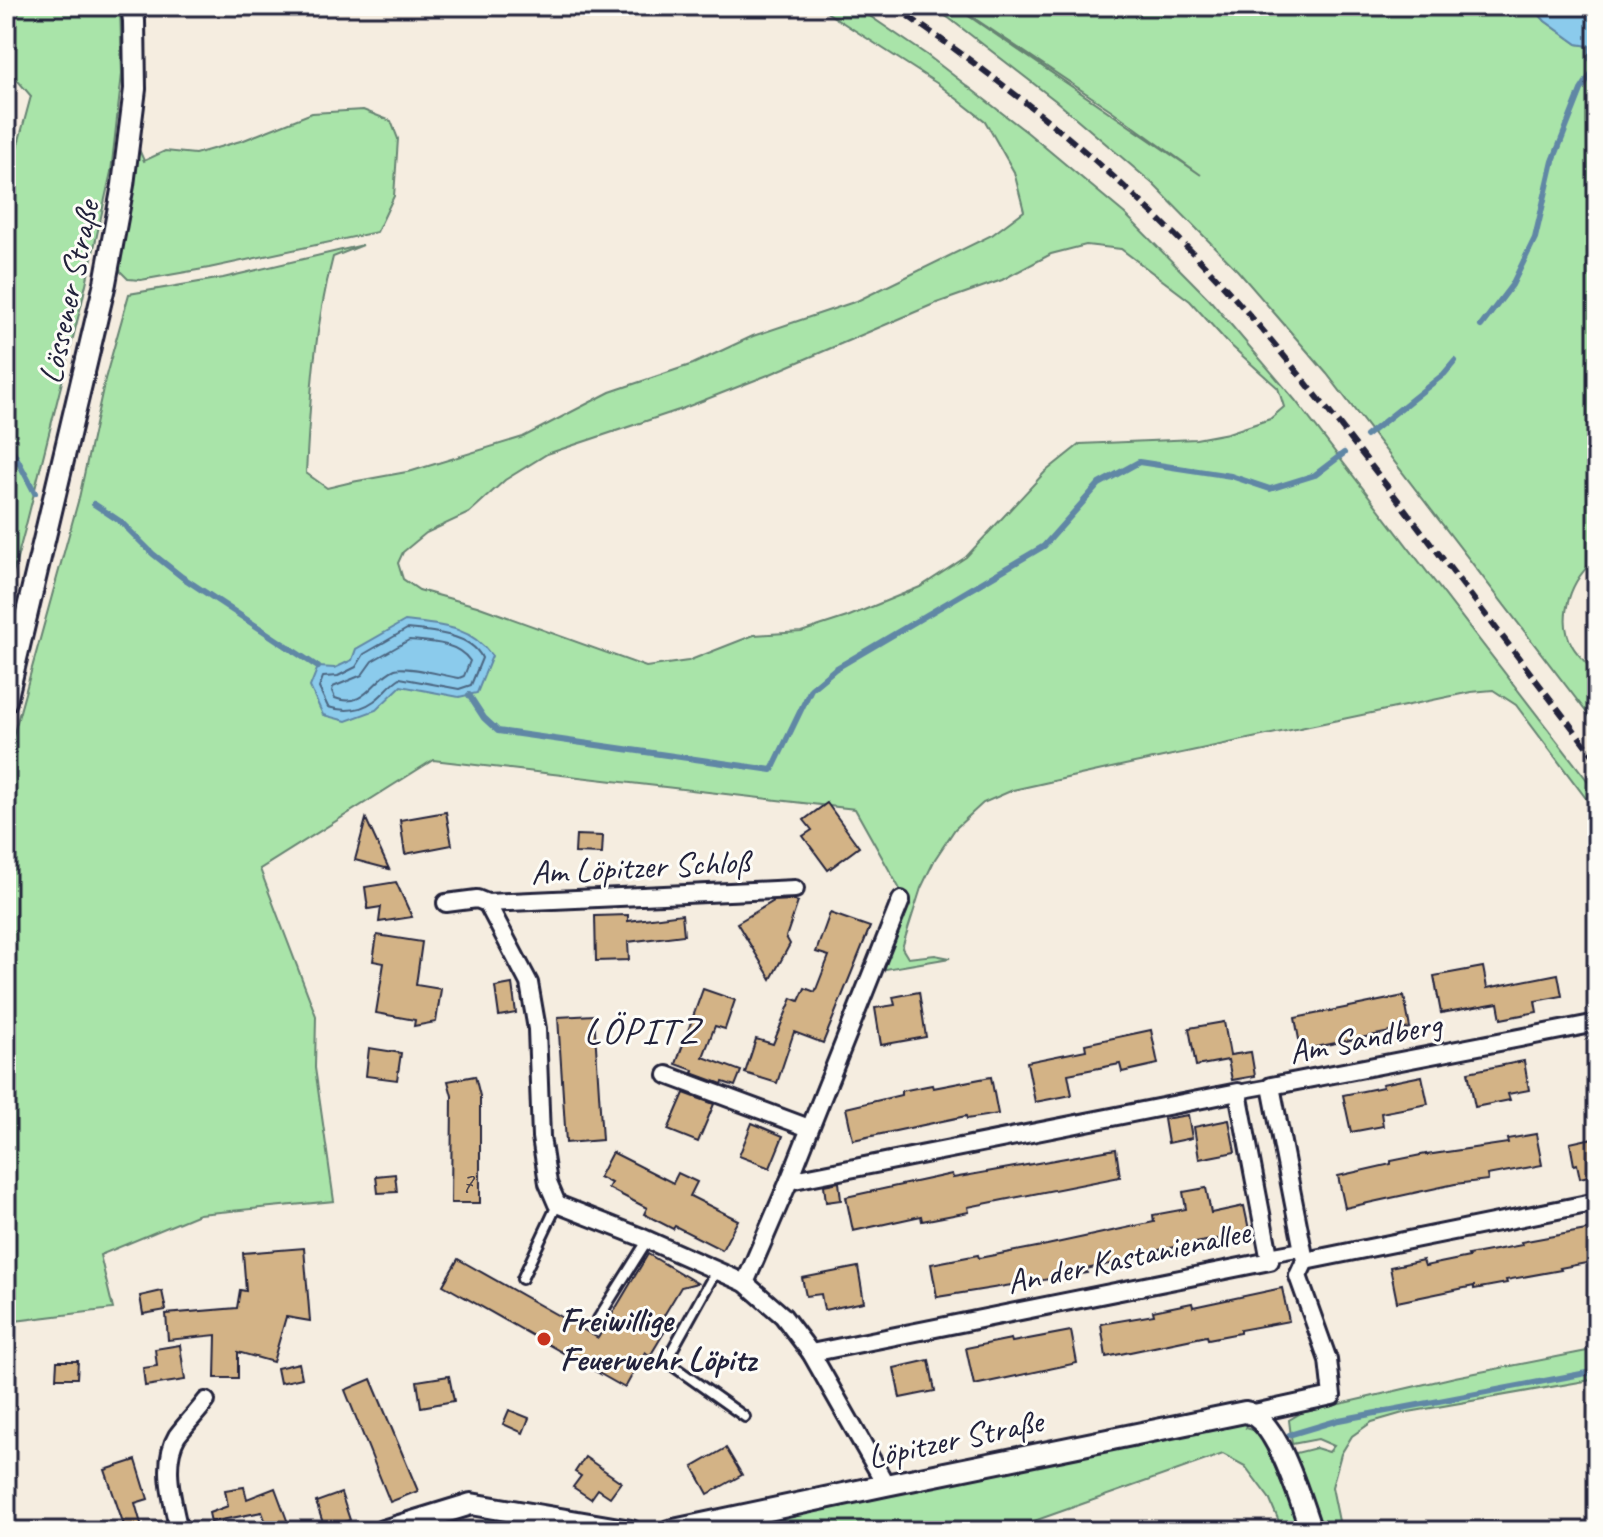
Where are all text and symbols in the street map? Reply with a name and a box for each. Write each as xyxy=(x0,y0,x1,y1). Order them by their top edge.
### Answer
street label: Lössener Straße xyxy=(28,194,109,388)
street label: Am Löpitzer Schloß xyxy=(530,839,755,894)
street label: Am Sandberg xyxy=(1285,1001,1447,1073)
district label: LÖPITZ xyxy=(584,1007,703,1054)
house number: 7 xyxy=(460,1163,475,1201)
street label: An der Kastanienallee xyxy=(1003,1209,1255,1303)
place label: Freiwillige Feuerwehr Löpitz xyxy=(560,1298,758,1380)
marker: Freiwillige Feuerwehr Löpitz xyxy=(535,1330,553,1348)
street label: Löpitzer Straße xyxy=(864,1398,1049,1478)

